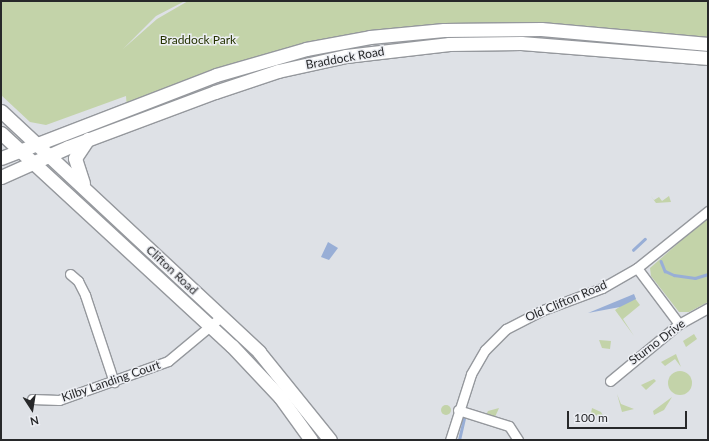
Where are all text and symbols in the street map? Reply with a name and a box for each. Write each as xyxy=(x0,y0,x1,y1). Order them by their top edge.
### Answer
park label: Braddock Park xyxy=(160,33,236,47)
street label: Braddock Road xyxy=(305,44,385,72)
street label: Clifton Road xyxy=(143,243,201,297)
street label: Old Clifton Road xyxy=(523,277,609,325)
street label: Sturno Drive xyxy=(626,316,688,368)
street label: Kilby Landing Court xyxy=(60,357,162,405)
north arrow xyxy=(12,389,52,429)
scale bar xyxy=(569,403,689,429)
text: 100 m xyxy=(574,410,608,425)
text: N xyxy=(29,414,40,428)

